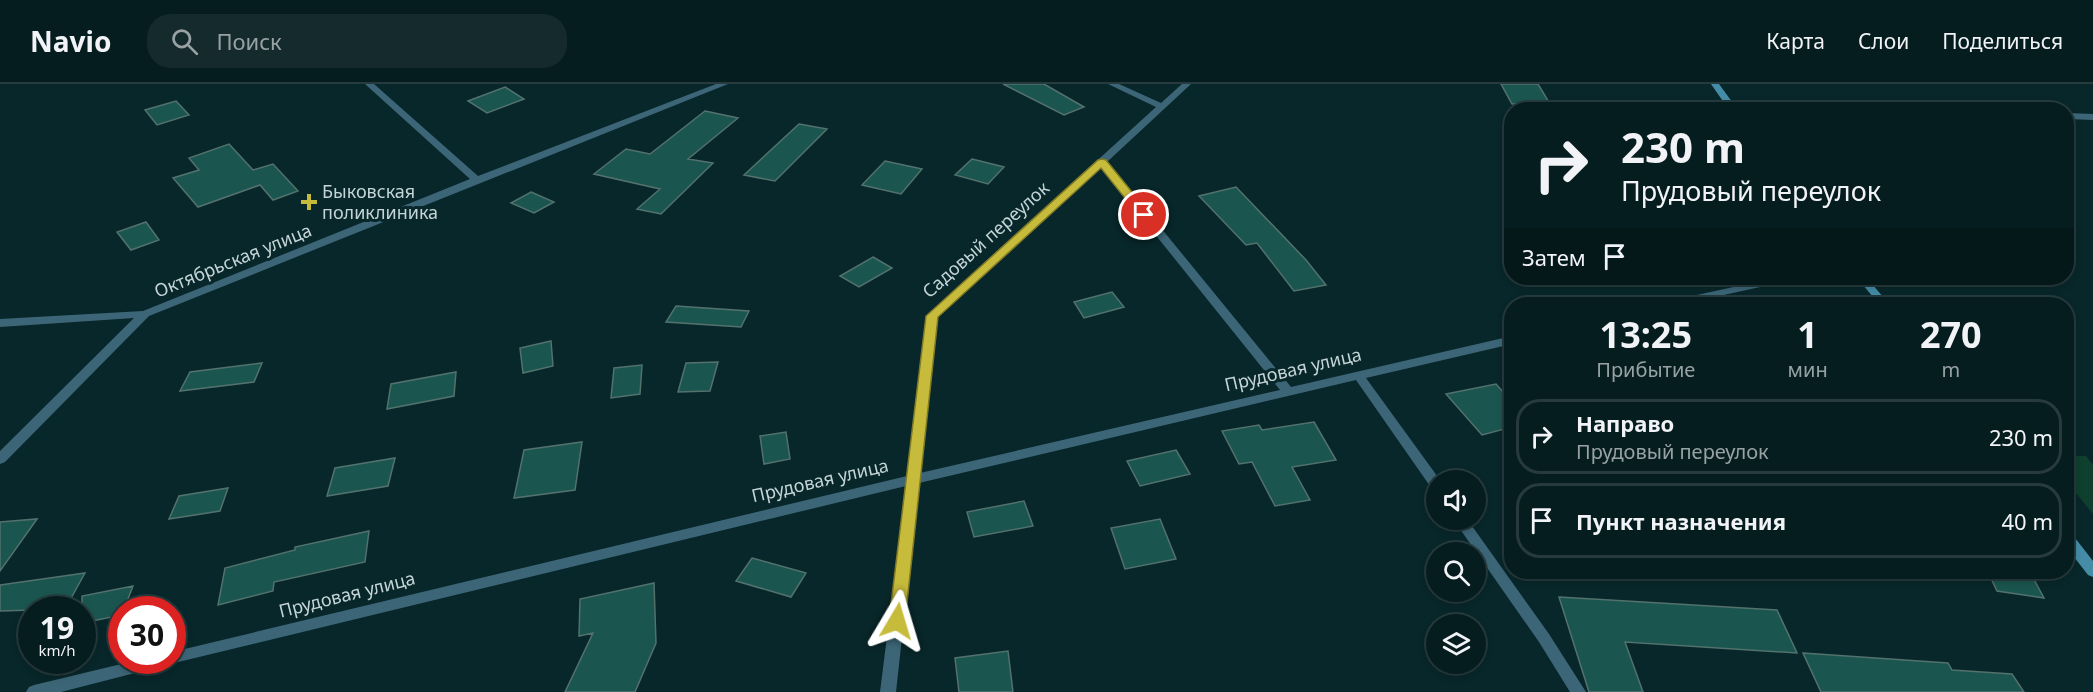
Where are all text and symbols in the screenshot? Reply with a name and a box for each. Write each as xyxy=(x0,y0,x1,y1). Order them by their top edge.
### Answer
search box xyxy=(147,14,567,68)
text: Navio xyxy=(30,22,111,60)
icon: search xyxy=(168,25,201,58)
text: Поиск xyxy=(216,26,282,56)
text: Карта xyxy=(1766,27,1825,55)
text: Слои xyxy=(1858,27,1909,55)
text: Поделиться xyxy=(1942,27,2063,55)
text: 230 m xyxy=(1621,118,1745,175)
icon: right xyxy=(1522,126,1600,204)
text: Прудовый переулок xyxy=(1621,172,1881,209)
street label: Садовый переулок xyxy=(917,175,1054,303)
place label: Быковская поликлиника xyxy=(322,179,438,224)
pin xyxy=(1118,189,1169,240)
marker: Быковская поликлиника xyxy=(300,193,318,211)
icon: arrive xyxy=(1127,198,1160,231)
street label: Октябрьская улица xyxy=(150,218,315,303)
icon: arrive xyxy=(1598,240,1631,273)
text: Затем xyxy=(1522,242,1586,272)
text: 13:25 xyxy=(1600,310,1692,359)
text: 1 xyxy=(1797,310,1818,359)
text: 270 xyxy=(1920,310,1982,359)
street label: Прудовая улица xyxy=(1222,342,1364,396)
text: Прибытие xyxy=(1596,356,1695,383)
text: мин xyxy=(1788,356,1828,383)
text: m xyxy=(1941,356,1960,383)
text: Направо xyxy=(1576,408,1674,438)
icon: right xyxy=(1525,420,1558,453)
text: 230 m xyxy=(1989,422,2053,452)
text: Прудовый переулок xyxy=(1576,438,1769,465)
street label: Прудовая улица xyxy=(749,453,891,507)
map controls xyxy=(1426,470,1486,674)
button: sound xyxy=(1426,470,1486,530)
icon: arrive xyxy=(1525,504,1558,537)
text: Пункт назначения xyxy=(1576,506,1786,536)
text: 40 m xyxy=(2002,506,2053,536)
button: search xyxy=(1426,542,1486,602)
street label: Прудовая улица xyxy=(276,565,417,623)
position arrow xyxy=(865,589,929,653)
speed limit sign: 30 xyxy=(108,596,186,674)
text: 19 xyxy=(40,607,74,648)
button: layers xyxy=(1426,614,1486,674)
text: km/h xyxy=(39,640,75,660)

